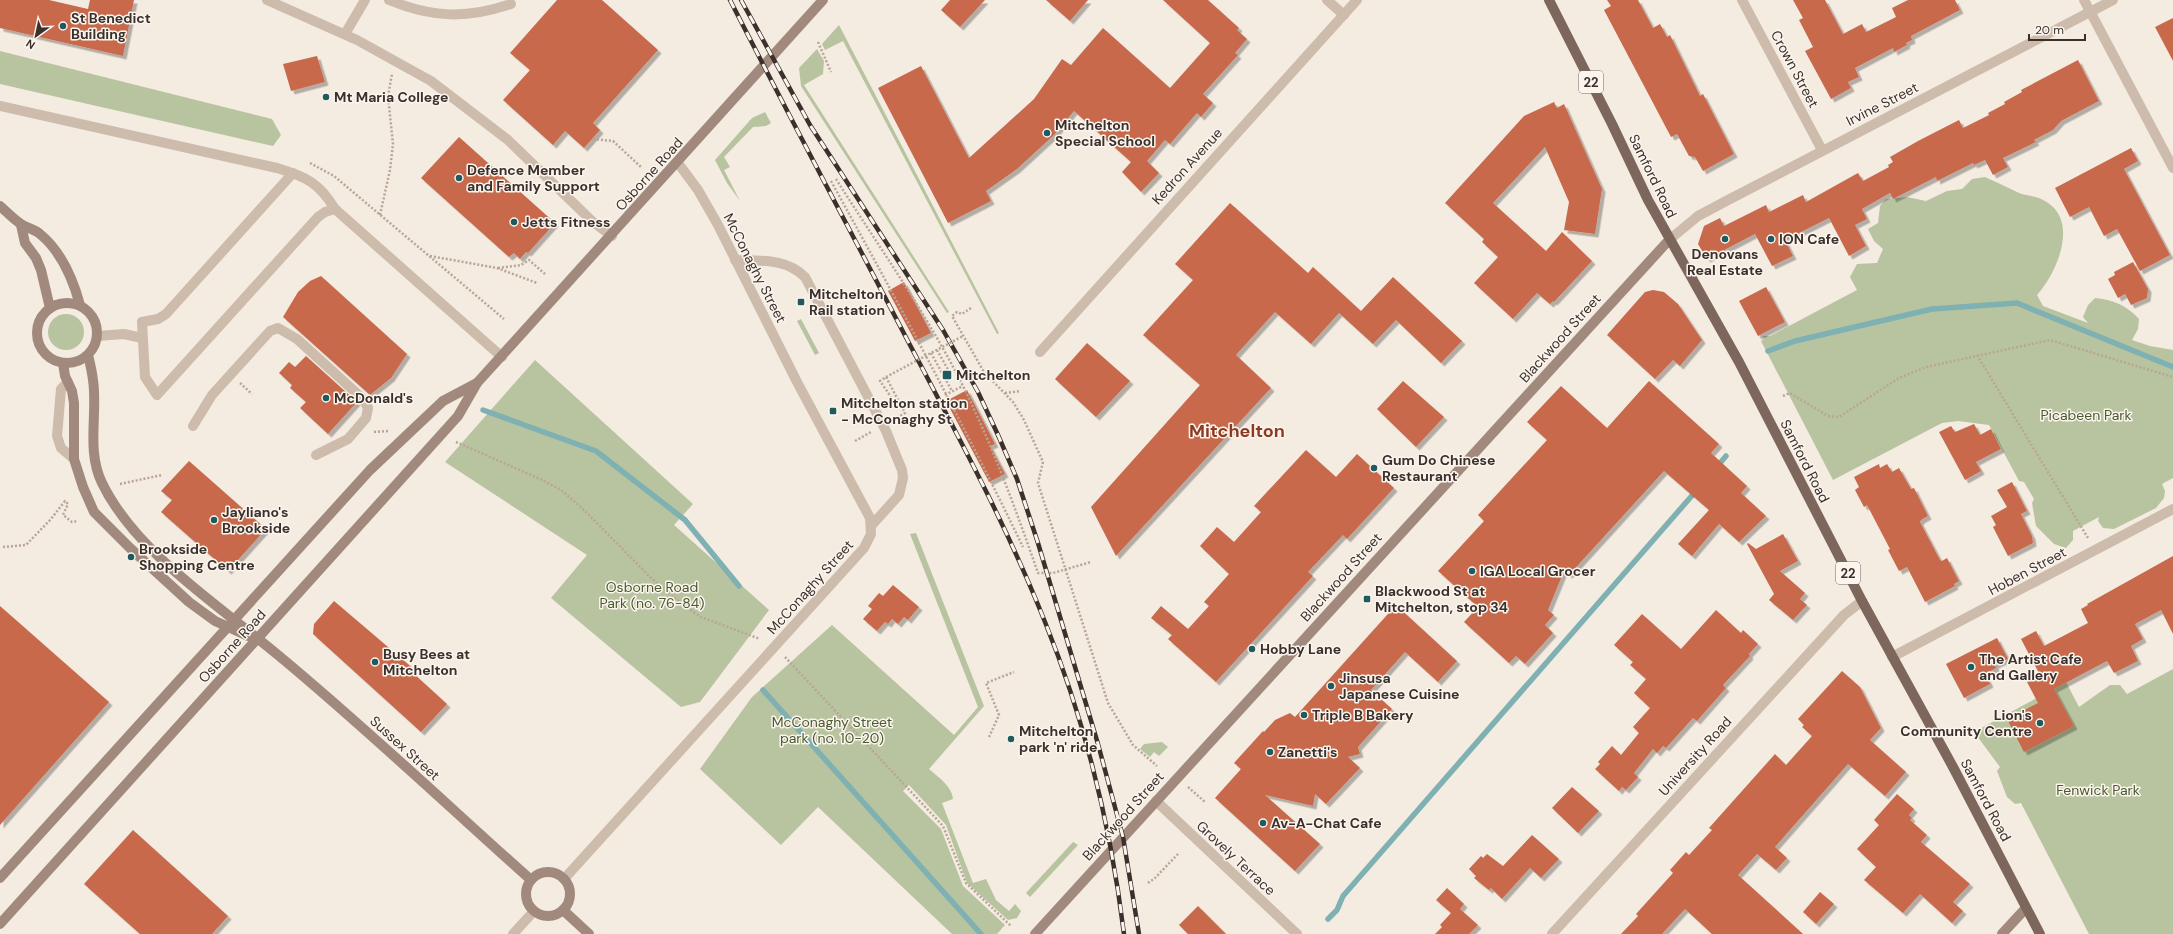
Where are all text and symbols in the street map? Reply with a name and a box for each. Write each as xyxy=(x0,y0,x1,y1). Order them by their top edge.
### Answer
place label: St Benedict Building xyxy=(71,9,151,43)
north arrow xyxy=(16,16,56,56)
scale bar xyxy=(2029,16,2085,42)
marker: St Benedict Building xyxy=(58,21,68,31)
text: 20 m xyxy=(2035,22,2064,38)
street label: Crown Street xyxy=(1767,27,1823,111)
text: N xyxy=(23,36,38,52)
road number: 22 xyxy=(1579,71,1603,93)
street label: Irvine Street xyxy=(1843,78,1921,130)
place label: Mt Maria College xyxy=(334,88,449,106)
marker: Mt Maria College xyxy=(321,92,331,102)
place label: Mitchelton Special School xyxy=(1055,116,1155,150)
street label: Kedron Avenue xyxy=(1148,124,1226,208)
marker: Mitchelton Special School xyxy=(1042,128,1052,138)
street label: Samford Road xyxy=(1625,131,1681,221)
street label: Osborne Road xyxy=(611,134,687,214)
place label: Defence Member and Family Support xyxy=(467,161,600,195)
marker: Defence Member and Family Support xyxy=(454,173,464,183)
street label: McConaghy Street xyxy=(720,210,790,326)
place label: Jetts Fitness xyxy=(522,213,610,231)
marker: Jetts Fitness xyxy=(509,217,519,227)
place label: ION Cafe xyxy=(1779,230,1839,248)
marker: Denovans Real Estate xyxy=(1720,234,1730,244)
marker: ION Cafe xyxy=(1766,234,1776,244)
place label: Denovans Real Estate xyxy=(1687,245,1763,279)
place label: Mitchelton Rail station xyxy=(809,285,885,319)
street label: Blackwood Street xyxy=(1515,290,1605,386)
marker: Mitchelton Rail station xyxy=(796,297,806,307)
place label: Mitchelton xyxy=(956,366,1031,384)
marker: Mitchelton xyxy=(941,369,953,381)
place label: McDonald's xyxy=(334,389,413,407)
marker: McDonald's xyxy=(321,393,331,403)
place label: Mitchelton station - McConaghy St xyxy=(841,394,967,428)
marker: Mitchelton station - McConaghy St xyxy=(828,406,838,416)
park label: Picabeen Park xyxy=(2040,406,2132,424)
street label: Samford Road xyxy=(1776,416,1834,506)
district label: Mitchelton xyxy=(1189,419,1285,443)
place label: Gum Do Chinese Restaurant xyxy=(1382,451,1495,485)
marker: Gum Do Chinese Restaurant xyxy=(1369,463,1379,473)
place label: Jayliano's Brookside xyxy=(222,503,290,537)
marker: Jayliano's Brookside xyxy=(209,515,219,525)
street label: Blackwood Street xyxy=(1296,529,1386,625)
street label: McConaghy Street xyxy=(763,536,857,638)
place label: Brookside Shopping Centre xyxy=(139,540,255,574)
street label: Hoben Street xyxy=(1985,543,2069,599)
marker: Brookside Shopping Centre xyxy=(126,552,136,562)
place label: IGA Local Grocer xyxy=(1480,562,1596,580)
road number: 22 xyxy=(1836,562,1860,584)
marker: IGA Local Grocer xyxy=(1467,566,1477,576)
park label: Osborne Road Park (no. 76-84) xyxy=(599,578,705,612)
place label: Blackwood St at Mitchelton, stop 34 xyxy=(1375,582,1508,616)
marker: Blackwood St at Mitchelton, stop 34 xyxy=(1362,594,1372,604)
street label: Osborne Road xyxy=(194,606,270,686)
place label: Hobby Lane xyxy=(1260,640,1341,658)
marker: Hobby Lane xyxy=(1247,644,1257,654)
place label: Busy Bees at Mitchelton xyxy=(383,645,470,679)
place label: The Artist Cafe and Gallery xyxy=(1979,650,2082,684)
marker: Busy Bees at Mitchelton xyxy=(370,657,380,667)
marker: The Artist Cafe and Gallery xyxy=(1966,662,1976,672)
place label: Jinsusa Japanese Cuisine xyxy=(1339,669,1460,703)
marker: Jinsusa Japanese Cuisine xyxy=(1326,681,1336,691)
place label: Triple B Bakery xyxy=(1312,706,1414,724)
place label: Lion's Community Centre xyxy=(1900,706,2032,740)
marker: Triple B Bakery xyxy=(1299,710,1309,720)
street label: Sussex Street xyxy=(366,712,444,784)
park label: McConaghy Street park (no. 10-20) xyxy=(772,713,892,747)
street label: University Road xyxy=(1655,713,1735,799)
marker: Lion's Community Centre xyxy=(2035,718,2045,728)
place label: Mitchelton park 'n' ride xyxy=(1019,722,1097,756)
marker: Mitchelton park 'n' ride xyxy=(1006,734,1016,744)
place label: Zanetti's xyxy=(1278,743,1337,761)
marker: Zanetti's xyxy=(1265,747,1275,757)
street label: Samford Road xyxy=(1957,756,2015,844)
street label: Blackwood Street xyxy=(1078,768,1168,864)
park label: Fenwick Park xyxy=(2056,781,2140,799)
place label: Av-A-Chat Cafe xyxy=(1271,814,1382,832)
street label: Grovely Terrace xyxy=(1193,817,1279,899)
marker: Av-A-Chat Cafe xyxy=(1258,818,1268,828)

